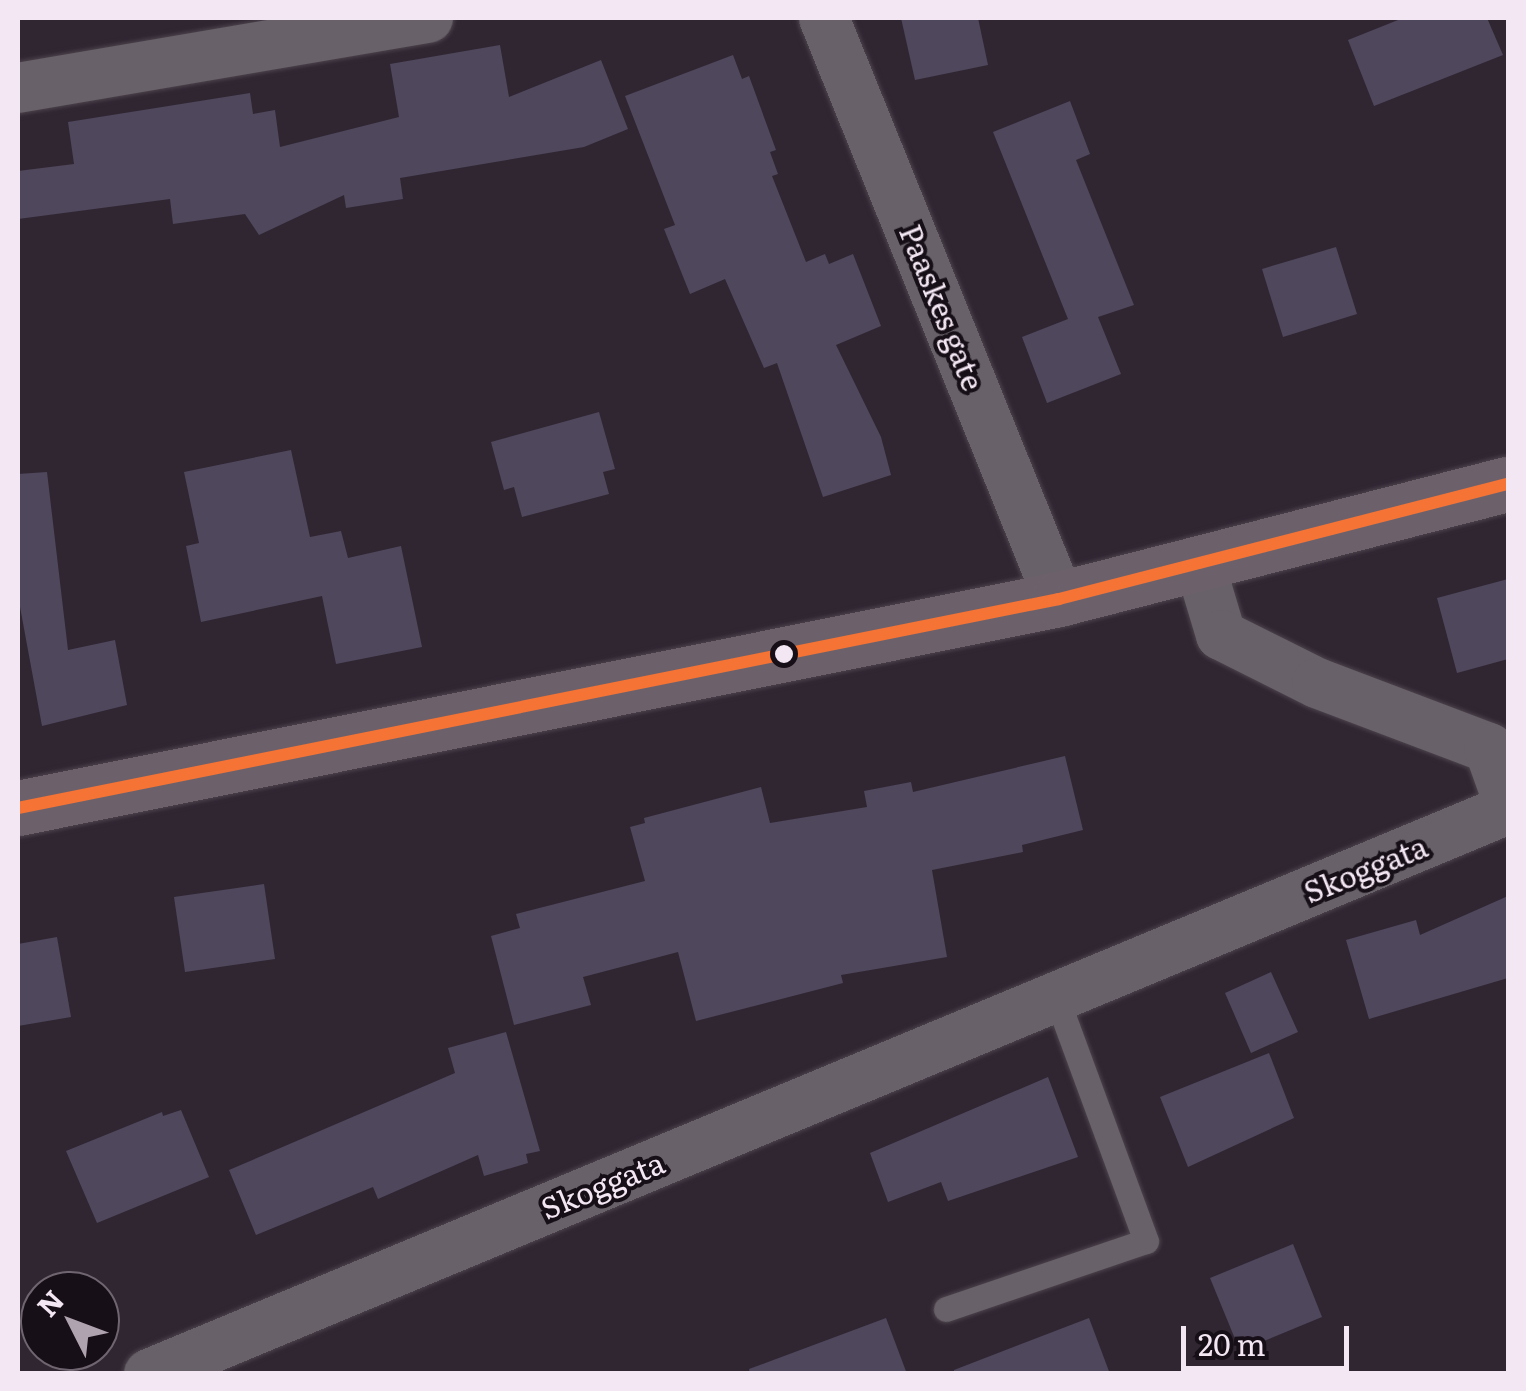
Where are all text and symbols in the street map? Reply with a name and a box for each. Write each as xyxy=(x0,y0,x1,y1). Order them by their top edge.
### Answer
street label: Paaskes gate xyxy=(893,219,993,395)
unlabelled marker xyxy=(774,644,794,664)
street label: Skoggata xyxy=(1298,827,1432,909)
street label: Skoggata xyxy=(535,1143,669,1225)
north arrow xyxy=(20,1271,120,1371)
text: N xyxy=(26,1279,73,1325)
scale bar xyxy=(1186,1306,1354,1368)
text: 20 m xyxy=(1198,1321,1266,1365)

